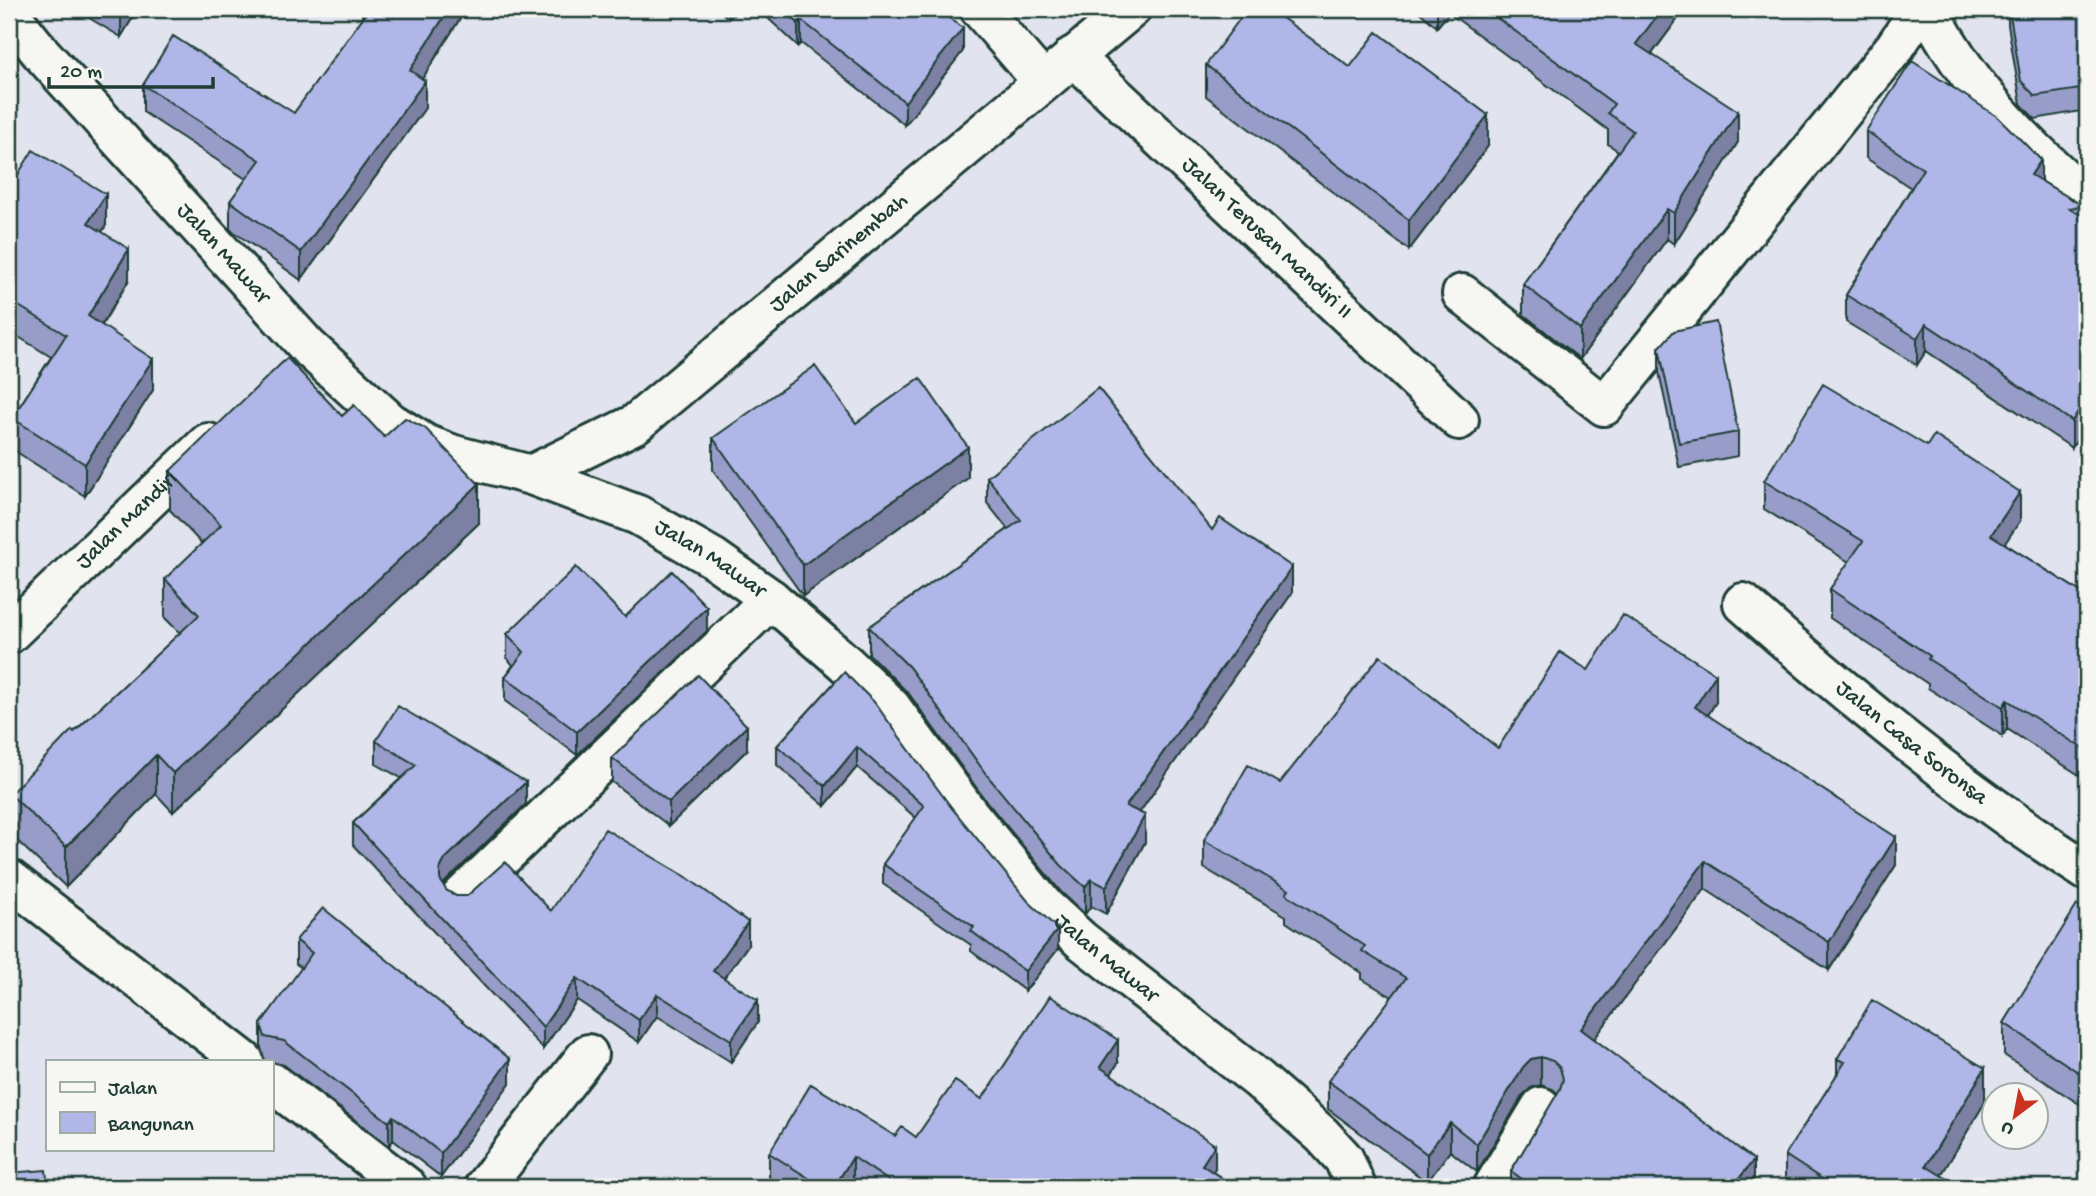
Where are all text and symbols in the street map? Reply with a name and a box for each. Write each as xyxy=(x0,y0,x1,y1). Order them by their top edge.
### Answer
scale bar xyxy=(49,46,214,90)
text: 20 m xyxy=(60,61,102,86)
street label: Jalan Terusan Mandiri II xyxy=(1176,152,1357,325)
street label: Jalan Sarinembah xyxy=(764,188,914,319)
street label: Jalan Mawar xyxy=(170,197,277,311)
street label: Jalan Mandiri xyxy=(71,465,184,575)
street label: Jalan Mawar xyxy=(649,514,772,605)
street label: Jalan Casa Soronsa xyxy=(1830,675,1993,812)
street label: Jalan Mawar xyxy=(1048,908,1165,1010)
legend xyxy=(46,1060,273,1150)
text: Jalan xyxy=(108,1078,157,1103)
north arrow xyxy=(1980,1080,2050,1150)
text: Bangunan xyxy=(107,1114,194,1139)
text: U xyxy=(1997,1115,2019,1140)

